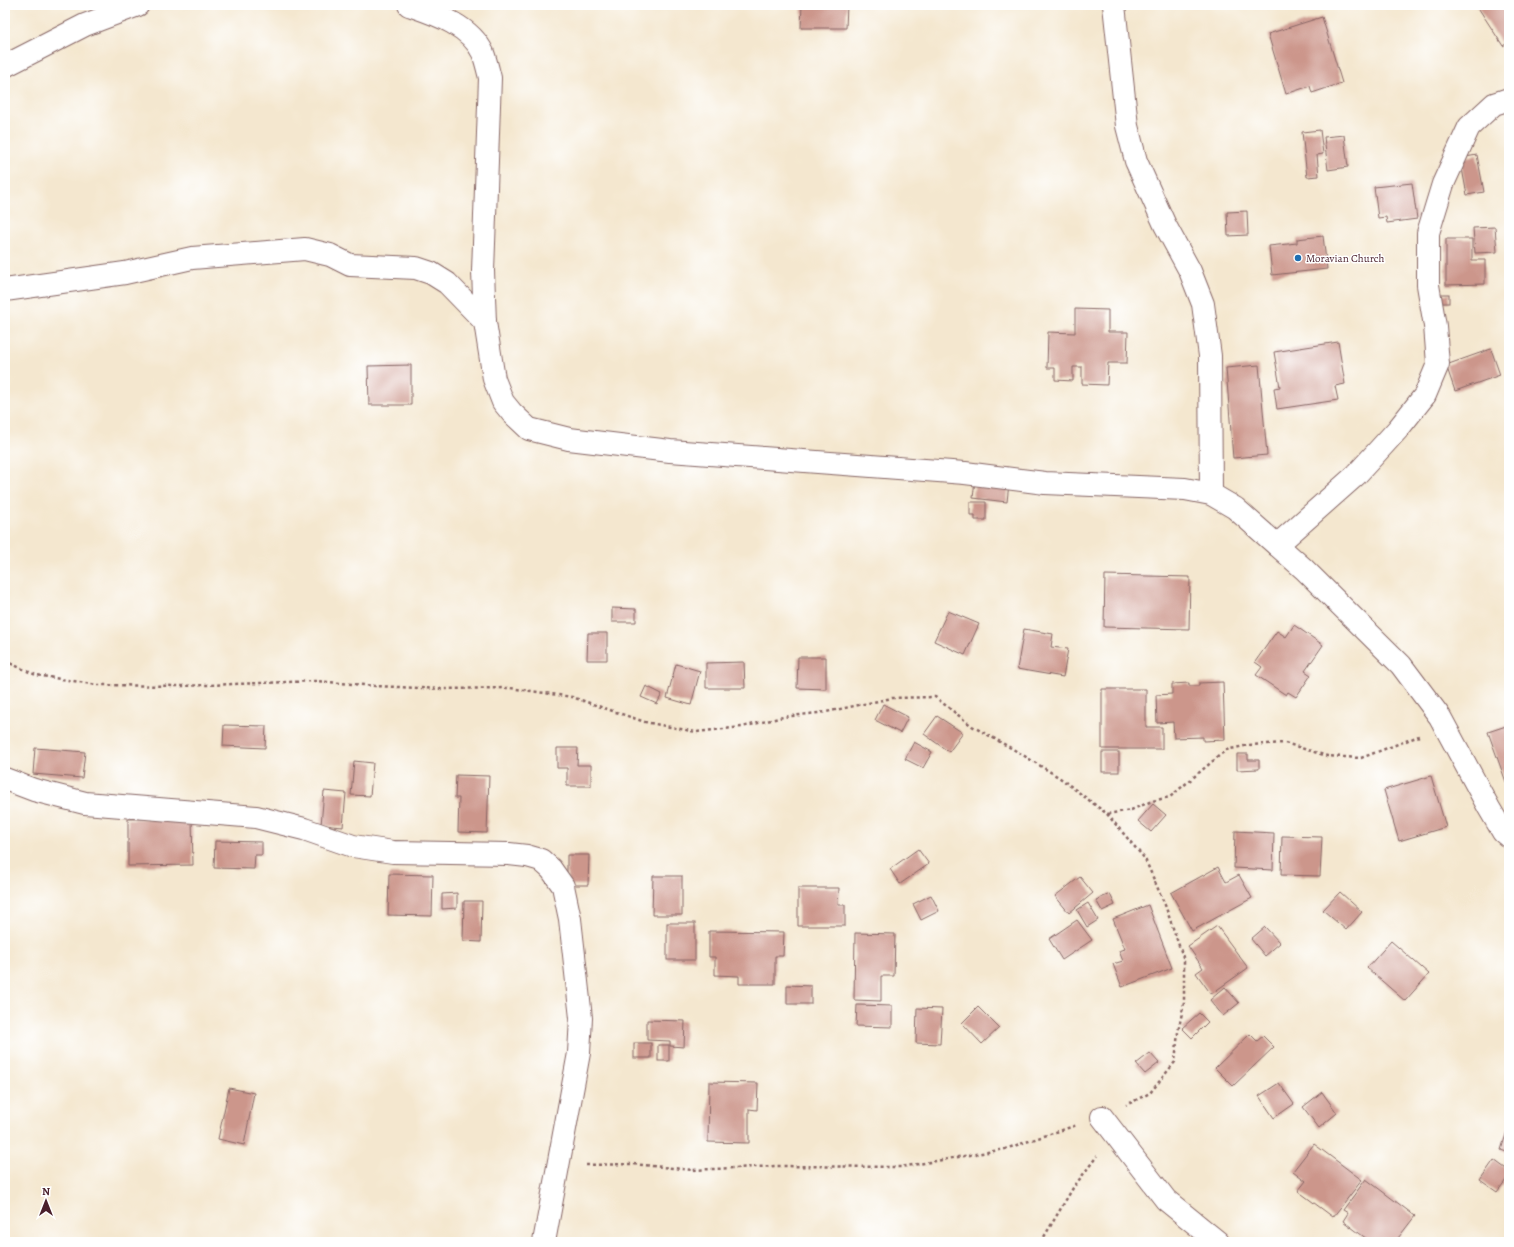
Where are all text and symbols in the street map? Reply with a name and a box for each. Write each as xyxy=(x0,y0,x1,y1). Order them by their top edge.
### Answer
place label: Moravian Church xyxy=(1306,251,1384,266)
marker: Moravian Church xyxy=(1293,253,1303,263)
north arrow xyxy=(26,1181,66,1221)
text: N xyxy=(42,1184,50,1199)

